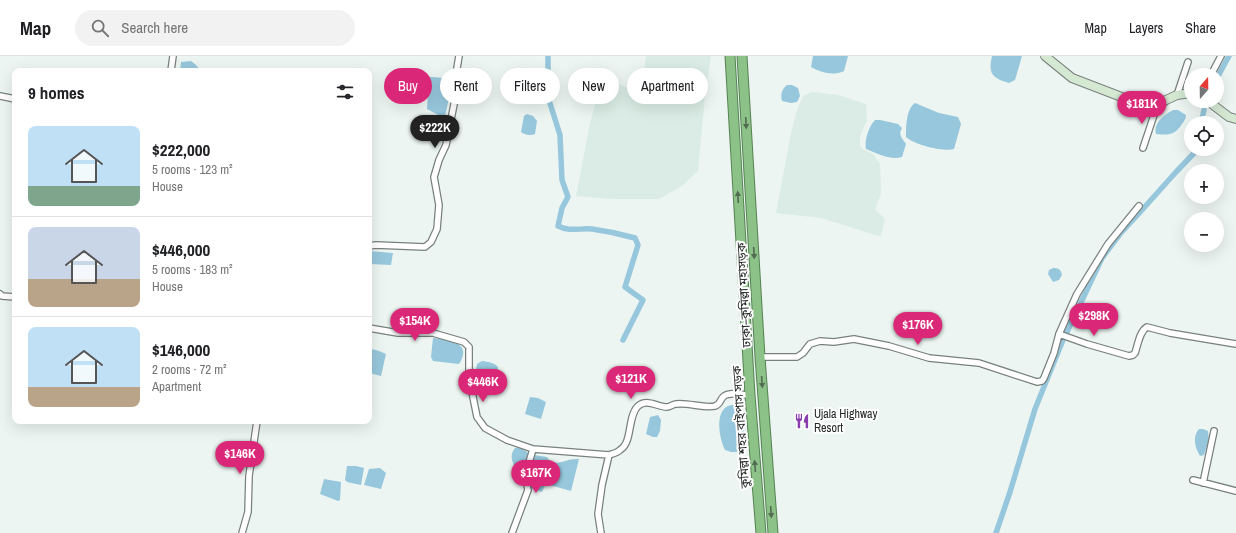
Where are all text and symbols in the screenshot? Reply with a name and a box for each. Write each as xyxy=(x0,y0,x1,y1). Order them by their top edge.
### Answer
search box xyxy=(75,10,355,46)
text: Map xyxy=(20,15,51,41)
icon: search xyxy=(89,17,111,39)
text: Search here xyxy=(121,17,188,38)
text: Map xyxy=(1085,19,1107,37)
text: Layers xyxy=(1129,19,1163,37)
text: Share xyxy=(1185,19,1216,37)
chip: Buy xyxy=(384,68,432,104)
chip: Rent xyxy=(440,68,492,104)
chip: Filters xyxy=(500,68,560,104)
chip: New xyxy=(568,68,619,104)
chip: Apartment xyxy=(627,68,708,104)
north arrow xyxy=(1184,68,1224,108)
map controls xyxy=(1184,68,1224,252)
text: 9 homes xyxy=(28,81,85,104)
icon: filters xyxy=(334,81,356,103)
pin: $181K xyxy=(1114,91,1170,125)
text: $181K xyxy=(1126,95,1158,112)
pin: $222K xyxy=(407,115,463,149)
button: locate xyxy=(1184,116,1224,156)
one-way arrow xyxy=(743,117,749,130)
text: $222K xyxy=(419,119,451,136)
text: $222,000 xyxy=(152,138,210,161)
icon: home xyxy=(60,142,108,190)
text: 5 rooms · 123 m² xyxy=(152,161,233,178)
button: + xyxy=(1184,164,1224,204)
text: House xyxy=(152,178,183,195)
one-way arrow xyxy=(734,191,741,203)
button: − xyxy=(1184,212,1224,252)
text: $446,000 xyxy=(152,238,210,261)
street label: ঢাকা–কুমিল্লা মহাসড়ক xyxy=(733,242,755,349)
icon: home xyxy=(60,243,108,291)
one-way arrow xyxy=(750,247,757,259)
text: 5 rooms · 183 m² xyxy=(152,261,233,278)
text: House xyxy=(152,278,183,295)
pin: $298K xyxy=(1066,303,1122,337)
text: $298K xyxy=(1078,307,1110,324)
pin: $154K xyxy=(387,308,443,342)
text: $154K xyxy=(399,312,431,329)
pin: $176K xyxy=(890,312,946,346)
text: $176K xyxy=(902,316,934,333)
text: $146,000 xyxy=(152,338,210,361)
icon: home xyxy=(60,343,108,391)
text: 2 rooms · 72 m² xyxy=(152,361,227,378)
street label: কুমিল্লা শহর বাইপাস সড়ক xyxy=(729,365,753,490)
pin: $121K xyxy=(603,366,659,400)
pin: $446K xyxy=(455,369,511,403)
text: $121K xyxy=(615,370,647,387)
text: $446K xyxy=(467,373,499,390)
one-way arrow xyxy=(758,376,765,388)
text: Apartment xyxy=(152,378,201,395)
place label: Ujala Highway Resort xyxy=(814,406,878,436)
restaurant icon: Ujala Highway Resort xyxy=(793,412,811,430)
pin: $146K xyxy=(212,441,268,475)
text: $146K xyxy=(224,445,256,462)
pin: $167K xyxy=(508,460,564,494)
one-way arrow xyxy=(752,460,759,472)
text: $167K xyxy=(520,464,552,481)
one-way arrow xyxy=(768,506,775,518)

